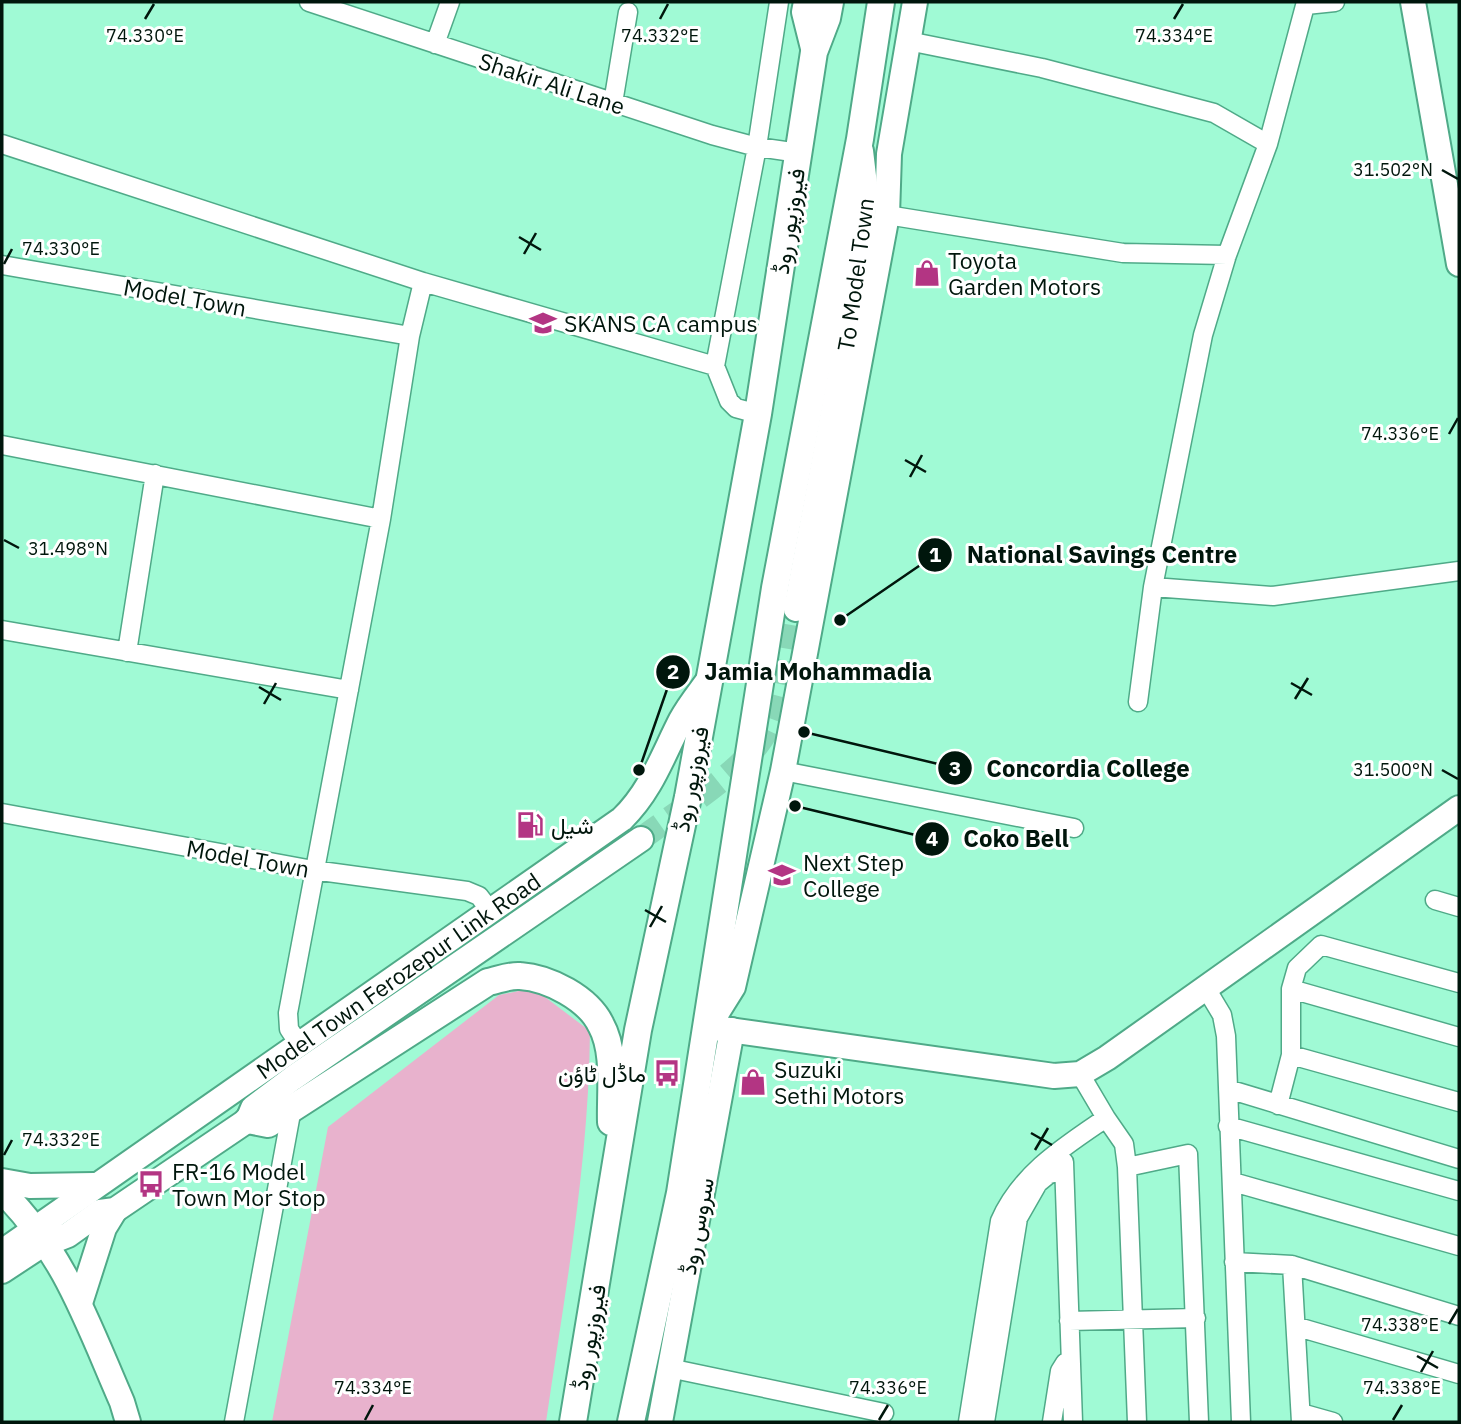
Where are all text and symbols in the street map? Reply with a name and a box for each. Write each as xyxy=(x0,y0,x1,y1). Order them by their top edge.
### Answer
text: 74.330°E xyxy=(106,24,184,47)
text: 74.332°E xyxy=(621,24,699,47)
text: 74.334°E xyxy=(1135,24,1213,47)
street label: Shakir Ali Lane xyxy=(475,45,629,121)
text: 31.502°N xyxy=(1353,158,1433,181)
street label: فیروزپور روڈ xyxy=(765,166,813,276)
street label: To Model Town xyxy=(830,196,880,354)
text: 74.330°E xyxy=(22,237,100,260)
place label: Toyota Garden Motors xyxy=(948,245,1101,301)
shop icon: Toyota Garden Motors xyxy=(912,258,942,288)
street label: Model Town xyxy=(121,271,249,323)
school or university icon: SKANS CA campus xyxy=(528,308,558,338)
place label: SKANS CA campus xyxy=(564,308,758,338)
text: 74.336°E xyxy=(1361,422,1439,445)
callout: National Savings Centre xyxy=(918,532,1251,577)
text: 31.498°N xyxy=(28,537,108,560)
text: National Savings Centre xyxy=(967,538,1237,570)
text: 1 xyxy=(929,540,942,568)
callout: Jamia Mohammadia xyxy=(655,650,946,695)
text: Jamia Mohammadia xyxy=(704,655,932,687)
text: 2 xyxy=(667,657,679,685)
street label: فیروزپور روڈ xyxy=(665,724,717,835)
callout: Concordia College xyxy=(937,746,1203,791)
text: Concordia College xyxy=(986,752,1190,784)
text: 3 xyxy=(949,754,961,782)
text: 31.500°N xyxy=(1353,758,1433,781)
fuel station icon: شیل xyxy=(515,810,545,840)
place label: شیل xyxy=(551,810,594,840)
callout: Coko Bell xyxy=(914,816,1083,861)
text: Coko Bell xyxy=(963,822,1069,854)
text: 4 xyxy=(926,824,938,852)
street label: Model Town xyxy=(184,832,312,884)
place label: Next Step College xyxy=(803,847,904,903)
school or university icon: Next Step College xyxy=(767,860,797,890)
street label: Model Town Ferozepur Link Road xyxy=(250,866,546,1085)
place label: Suzuki Sethi Motors xyxy=(774,1054,904,1110)
place label: ماڈل ٹاؤن xyxy=(558,1058,646,1089)
bus stop icon: ماڈل ٹاؤن xyxy=(652,1058,682,1088)
shop icon: Suzuki Sethi Motors xyxy=(738,1067,768,1097)
text: 74.332°E xyxy=(22,1128,100,1151)
place label: FR-16 Model Town Mor Stop xyxy=(172,1156,326,1212)
bus stop icon: FR-16 Model Town Mor Stop xyxy=(136,1169,166,1199)
street label: سروس روڈ xyxy=(672,1175,721,1277)
street label: فیروزپور روڈ xyxy=(564,1282,614,1393)
text: 74.338°E xyxy=(1361,1313,1439,1336)
text: 74.334°E xyxy=(334,1376,412,1399)
text: 74.336°E xyxy=(849,1376,927,1399)
text: 74.338°E xyxy=(1363,1376,1441,1399)

